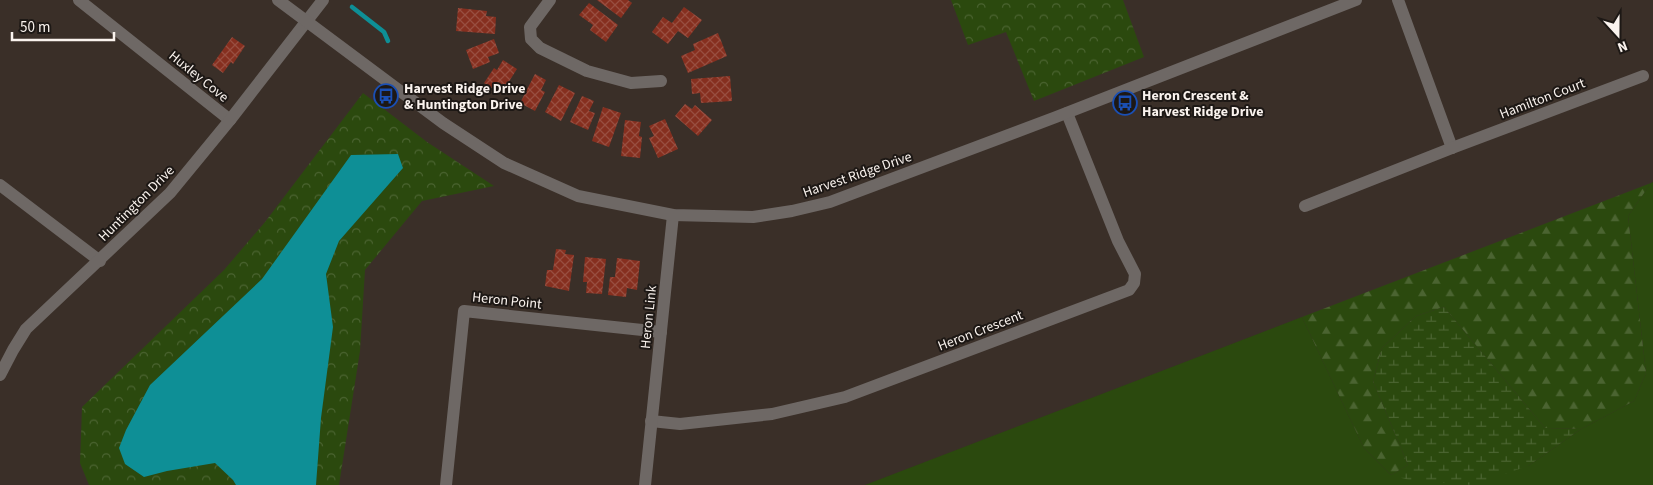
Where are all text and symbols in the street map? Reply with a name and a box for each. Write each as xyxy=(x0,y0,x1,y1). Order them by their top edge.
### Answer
scale bar xyxy=(12,10,115,42)
north arrow xyxy=(1593,10,1643,60)
text: 50 m xyxy=(20,17,50,38)
text: N xyxy=(1614,35,1630,57)
street label: Huxley Cove xyxy=(164,46,233,107)
street label: Hamilton Court xyxy=(1497,73,1588,124)
place label: Harvest Ridge Drive & Huntington Drive xyxy=(404,79,526,115)
bus stop icon: Harvest Ridge Drive & Huntington Drive xyxy=(373,83,399,109)
place label: Heron Crescent & Harvest Ridge Drive xyxy=(1142,86,1264,122)
bus stop icon: Heron Crescent & Harvest Ridge Drive xyxy=(1112,90,1138,116)
street label: Harvest Ridge Drive xyxy=(800,147,915,203)
street label: Huntington Drive xyxy=(94,161,179,246)
street label: Heron Link xyxy=(636,284,662,350)
street label: Heron Point xyxy=(471,287,543,315)
street label: Heron Crescent xyxy=(935,305,1026,356)

